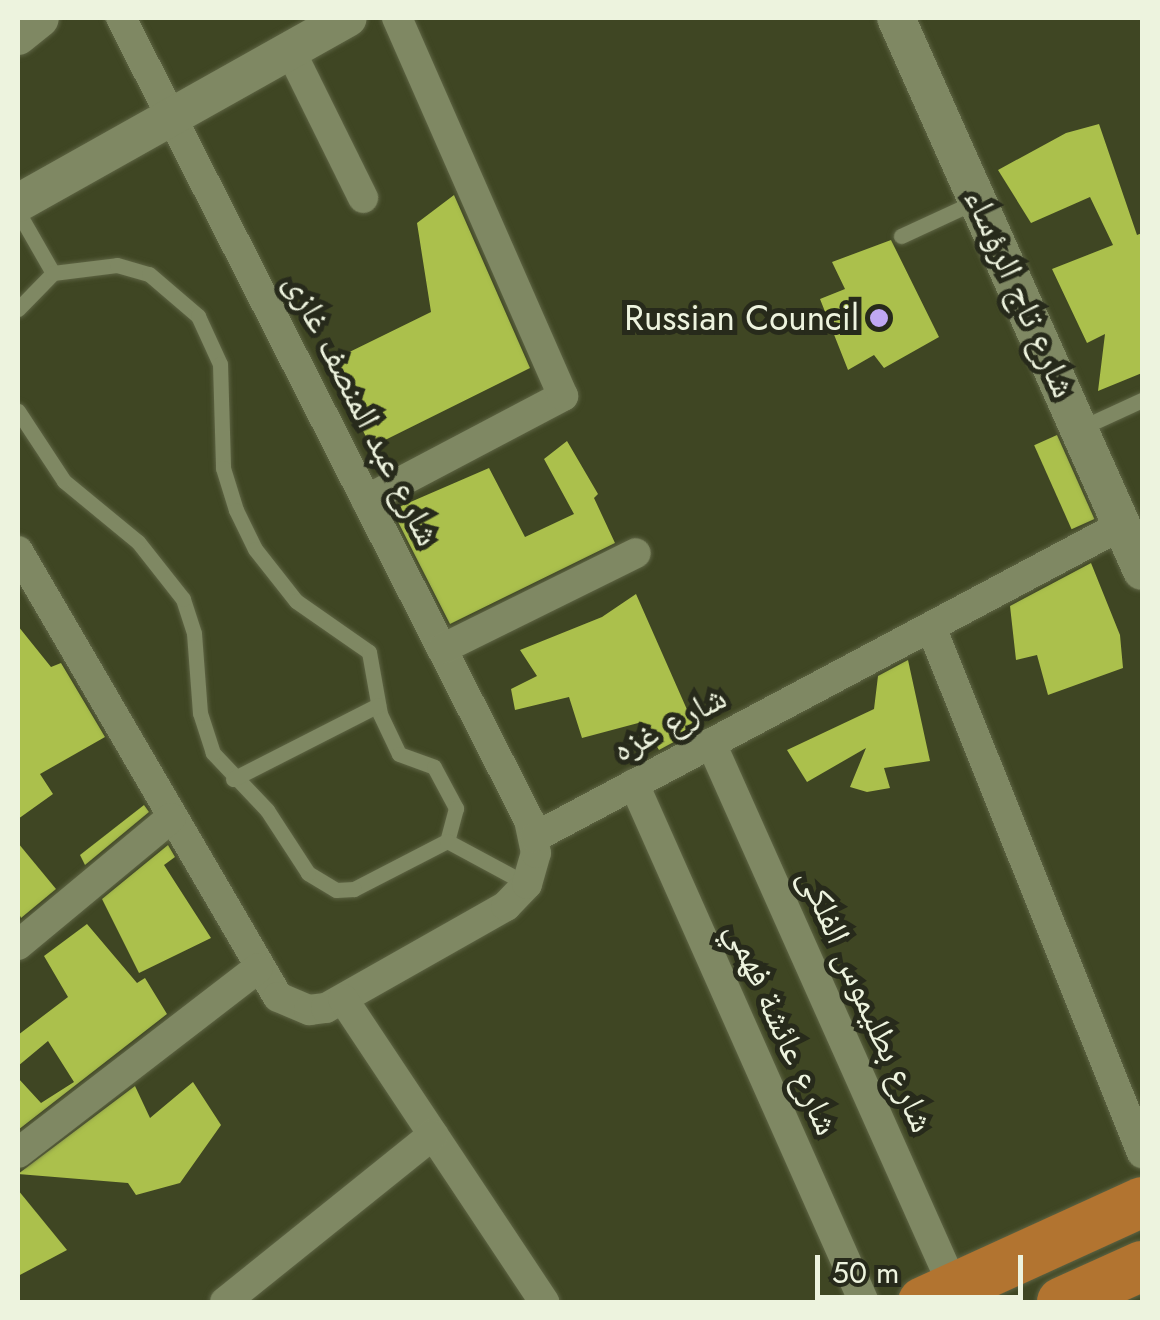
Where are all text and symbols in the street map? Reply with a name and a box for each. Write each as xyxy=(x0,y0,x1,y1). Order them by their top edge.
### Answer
street label: شارع تاج الرؤساء xyxy=(956,182,1086,404)
street label: شارع عبد المنصف غازى xyxy=(276,266,450,552)
place label: Russian Council xyxy=(624,297,859,339)
marker: Russian Council xyxy=(868,307,890,329)
street label: شارع غزه xyxy=(605,676,733,770)
street label: شارع بطليموس الفلكى xyxy=(790,861,944,1139)
street label: شارع عائشة فهمي xyxy=(717,915,849,1141)
scale bar xyxy=(820,1235,1028,1297)
text: 50 m xyxy=(832,1251,899,1294)

